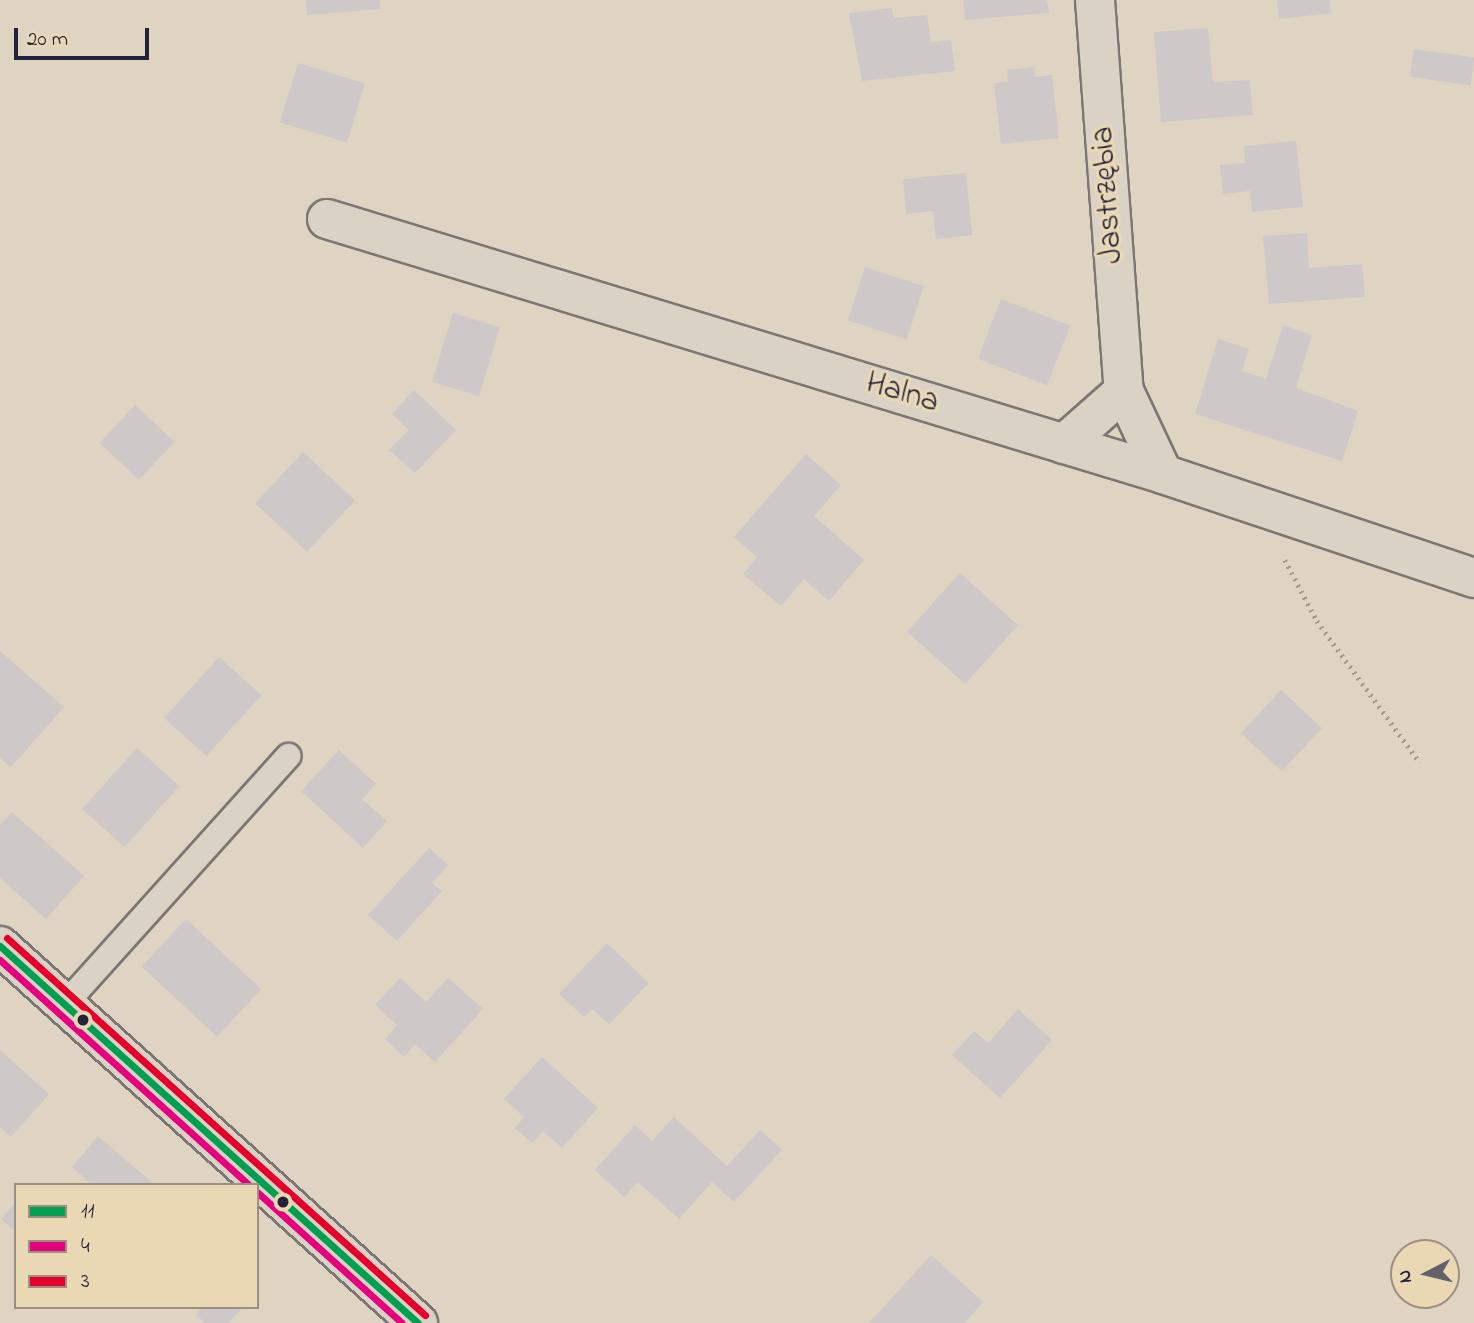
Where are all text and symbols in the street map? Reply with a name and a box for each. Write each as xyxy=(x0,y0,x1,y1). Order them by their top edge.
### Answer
scale bar xyxy=(18,14,152,58)
text: 20 m xyxy=(27,25,68,55)
street label: Jastrzębia xyxy=(1085,125,1133,265)
street label: Halna xyxy=(861,365,943,423)
unlabelled marker xyxy=(76,1013,90,1027)
legend xyxy=(14,1183,259,1309)
unlabelled marker xyxy=(276,1195,290,1209)
text: 11 xyxy=(81,1197,94,1227)
text: 4 xyxy=(81,1232,90,1262)
north arrow xyxy=(1390,1239,1460,1309)
text: 3 xyxy=(81,1267,90,1297)
text: N xyxy=(1391,1268,1420,1284)

